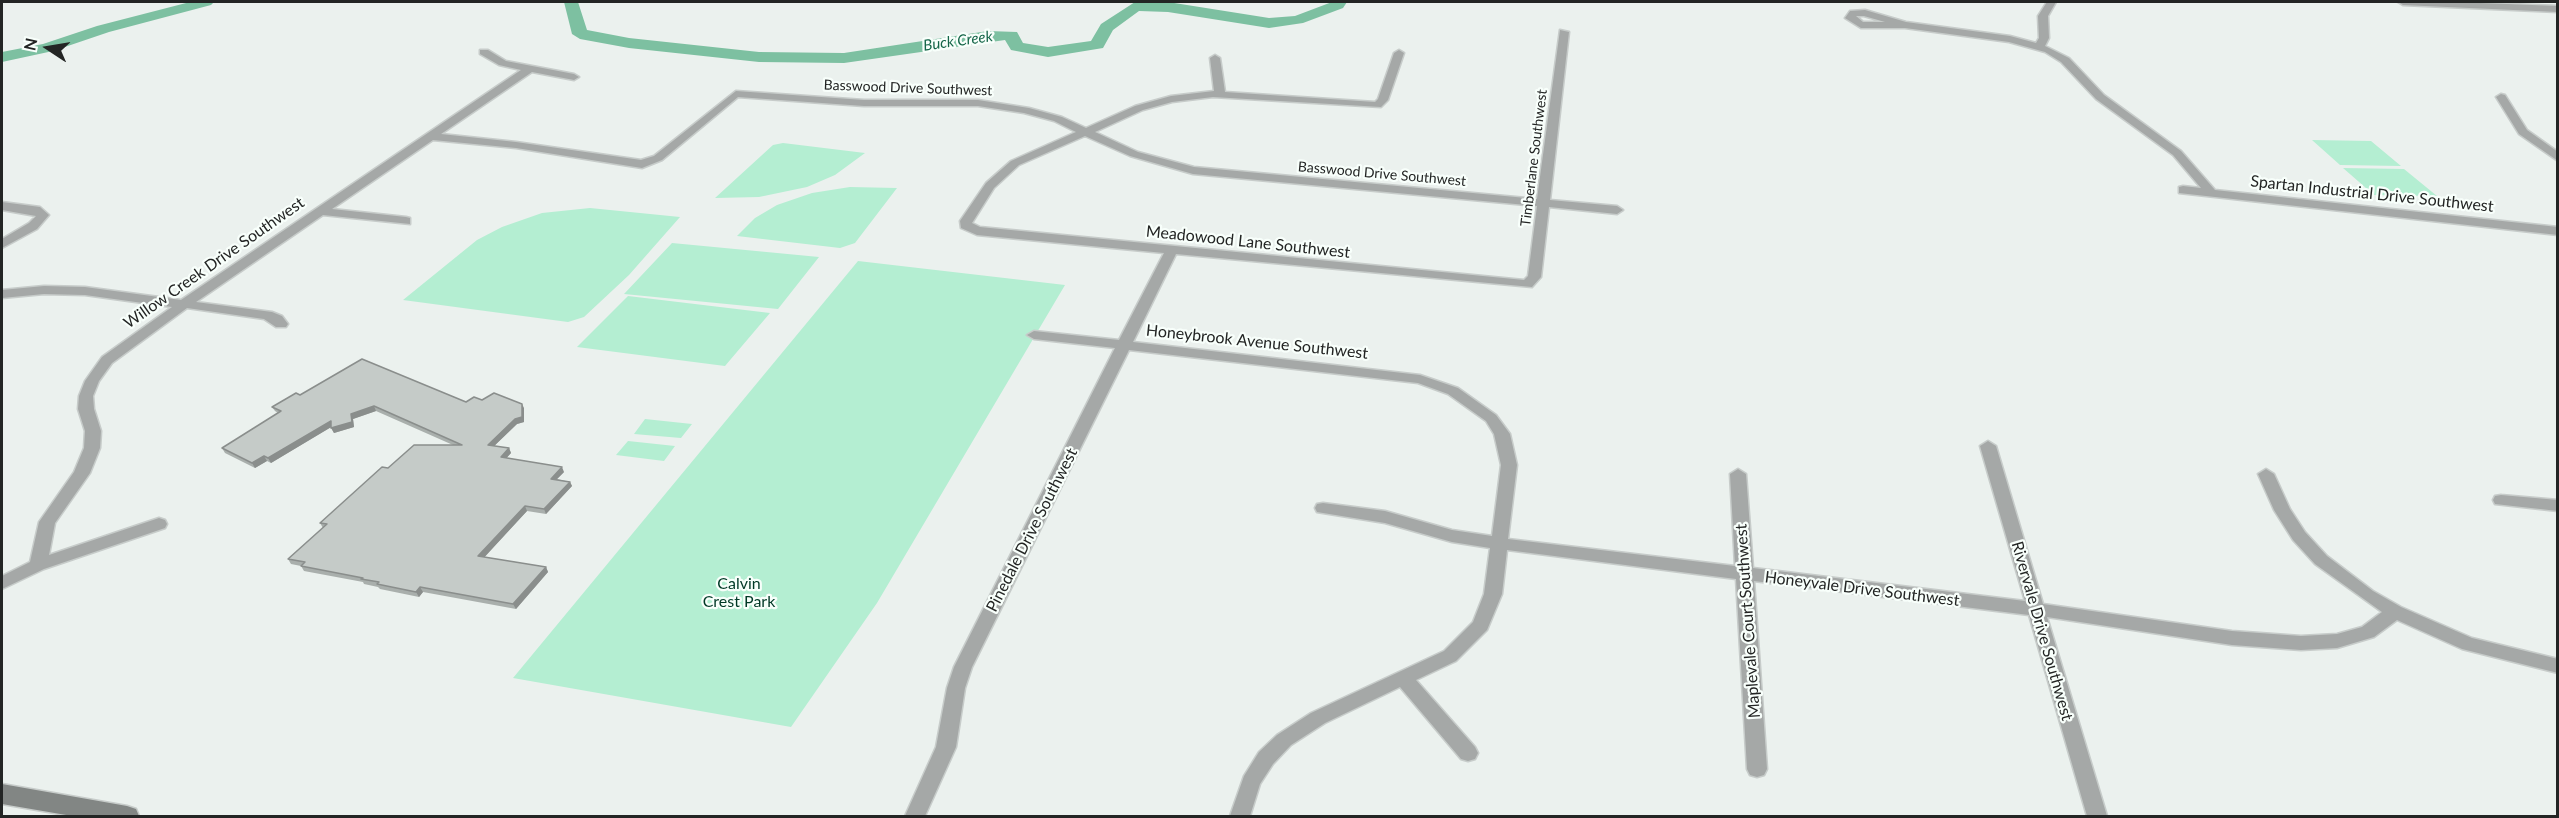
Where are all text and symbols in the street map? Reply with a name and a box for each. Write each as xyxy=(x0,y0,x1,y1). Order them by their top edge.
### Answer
north arrow xyxy=(18,18,78,78)
water label: Buck Creek xyxy=(922,27,994,55)
text: N xyxy=(19,36,40,52)
street label: Basswood Drive Southwest xyxy=(823,77,993,99)
street label: Timberlane Southwest xyxy=(1517,89,1551,227)
street label: Basswood Drive Southwest xyxy=(1297,158,1467,190)
street label: Spartan Industrial Drive Southwest xyxy=(2249,172,2495,216)
street label: Willow Creek Drive Southwest xyxy=(120,193,308,333)
street label: Meadowood Lane Southwest xyxy=(1145,222,1351,262)
street label: Honeybrook Avenue Southwest xyxy=(1145,321,1369,363)
street label: Pinedale Drive Southwest xyxy=(982,445,1082,615)
street label: Maplevale Court Southwest xyxy=(1732,523,1764,719)
street label: Rivervale Drive Southwest xyxy=(2007,539,2077,723)
street label: Honeyvale Drive Southwest xyxy=(1764,568,1960,610)
park label: Calvin Crest Park xyxy=(703,574,775,612)

